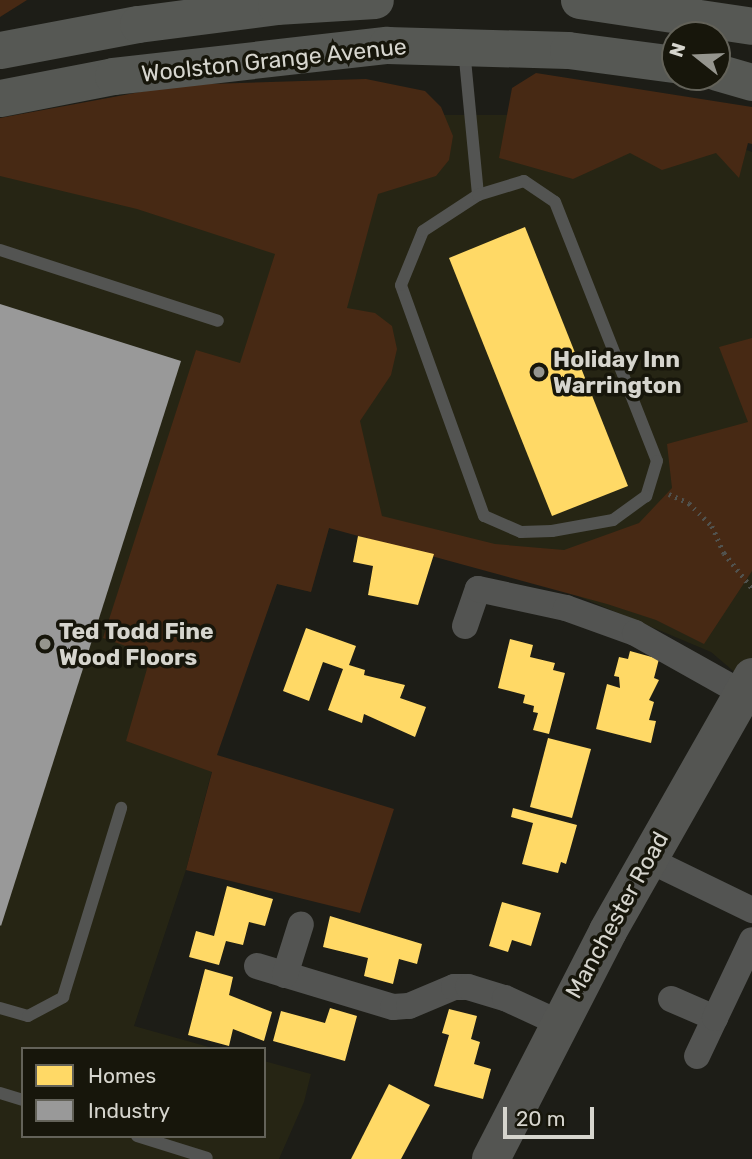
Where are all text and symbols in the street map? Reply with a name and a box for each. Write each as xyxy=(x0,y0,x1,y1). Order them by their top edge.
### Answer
north arrow xyxy=(661,21,731,91)
street label: Woolston Grange Avenue xyxy=(140,32,408,88)
text: N xyxy=(664,40,691,60)
place label: Holiday Inn Warrington xyxy=(553,345,682,399)
marker: Holiday Inn Warrington xyxy=(531,364,547,380)
place label: Ted Todd Fine Wood Floors xyxy=(59,617,214,671)
marker: Ted Todd Fine Wood Floors xyxy=(37,636,53,652)
street label: Manchester Road xyxy=(560,827,674,1003)
legend xyxy=(21,1047,266,1138)
text: Homes xyxy=(88,1063,156,1088)
scale bar xyxy=(507,1092,598,1136)
text: Industry xyxy=(88,1098,170,1123)
text: 20 m xyxy=(516,1106,565,1131)

